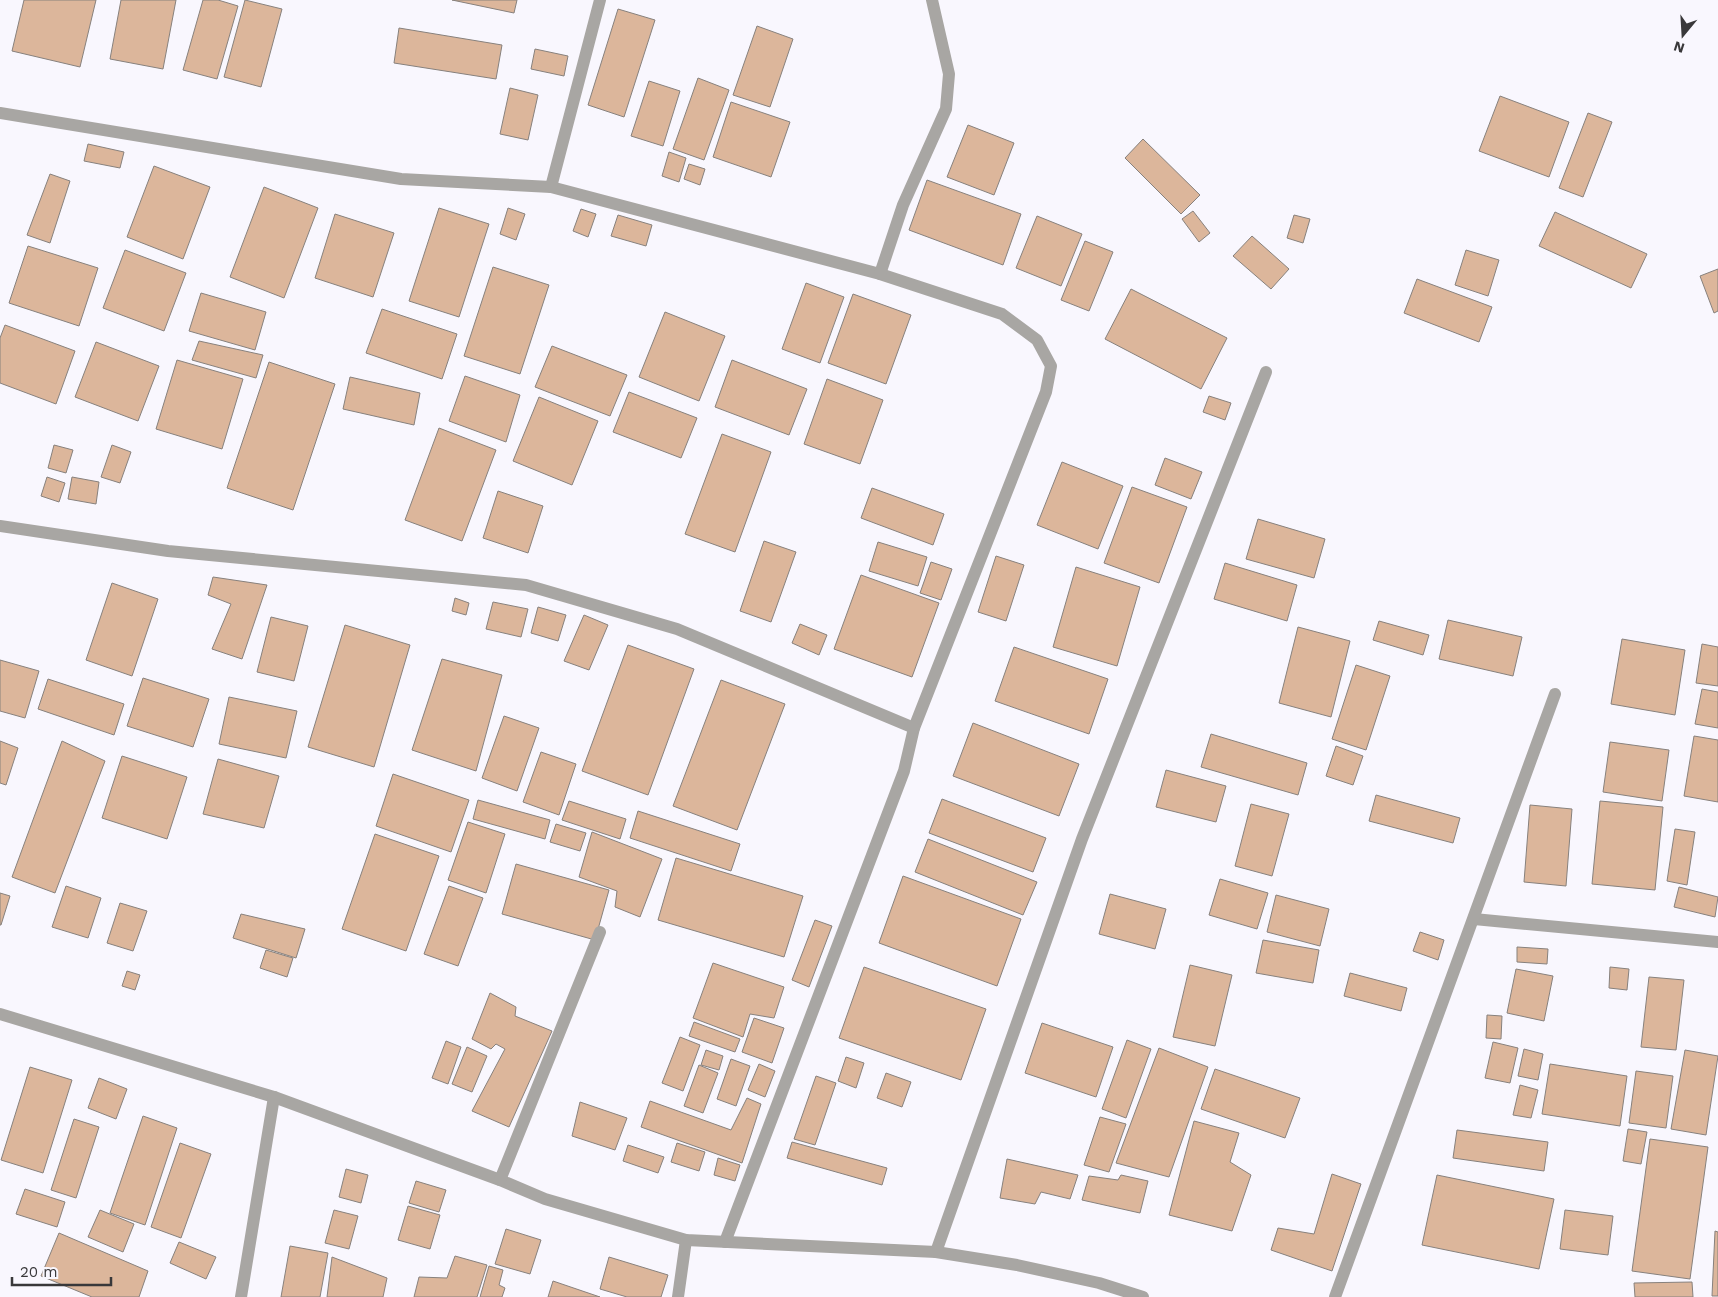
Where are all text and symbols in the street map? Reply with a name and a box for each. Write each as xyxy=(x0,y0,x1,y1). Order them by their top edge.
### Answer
north arrow xyxy=(1658,10,1708,60)
text: N xyxy=(1672,38,1686,57)
scale bar xyxy=(12,1254,111,1286)
text: 20 m xyxy=(20,1263,58,1281)

